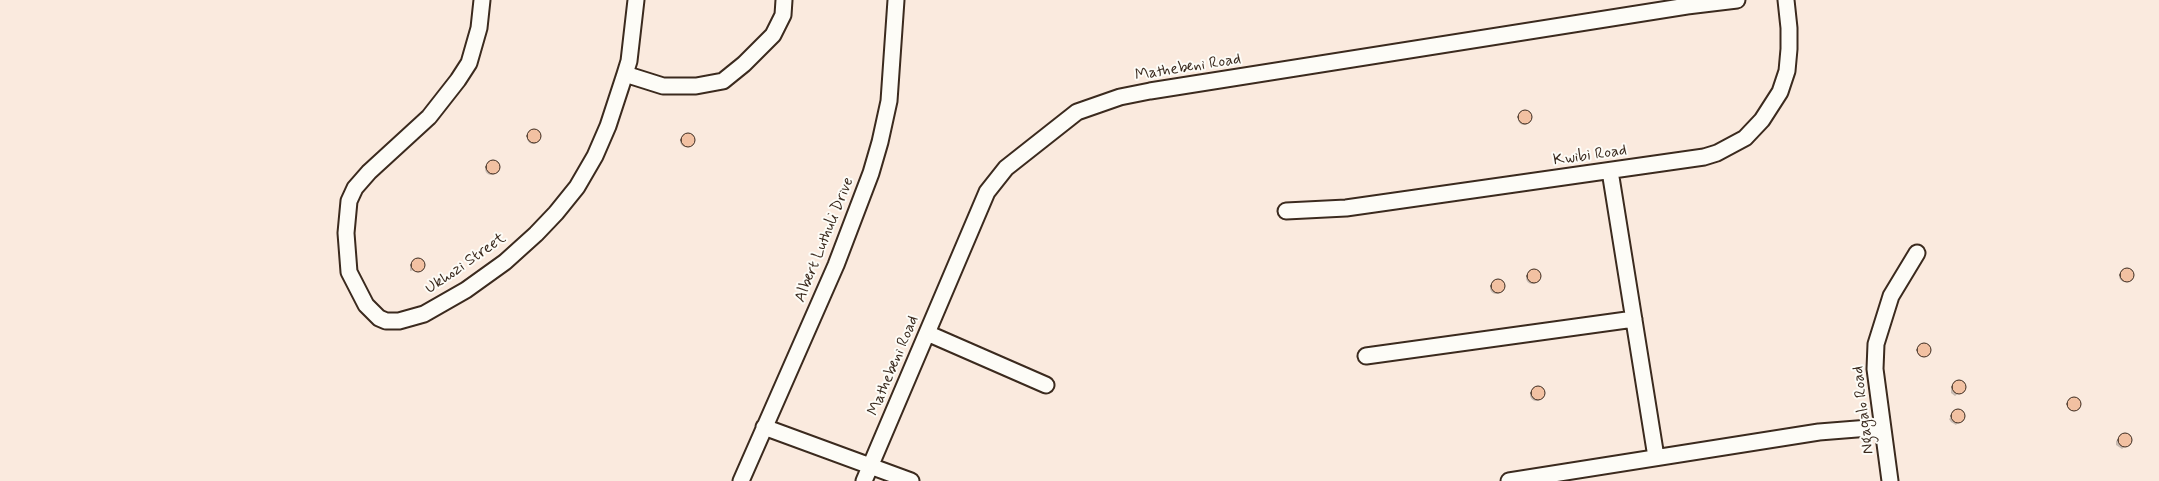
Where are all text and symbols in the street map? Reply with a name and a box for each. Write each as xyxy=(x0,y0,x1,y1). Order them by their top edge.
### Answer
street label: Mathebeni Road xyxy=(1134,50,1242,86)
street label: Kwibi Road xyxy=(1552,141,1628,171)
street label: Albert Luthuli Drive xyxy=(791,175,859,305)
street label: Ukhozi Street xyxy=(422,229,510,299)
street label: Mathebeni Road xyxy=(864,313,924,419)
street label: Ngagalo Road xyxy=(1849,365,1879,455)

